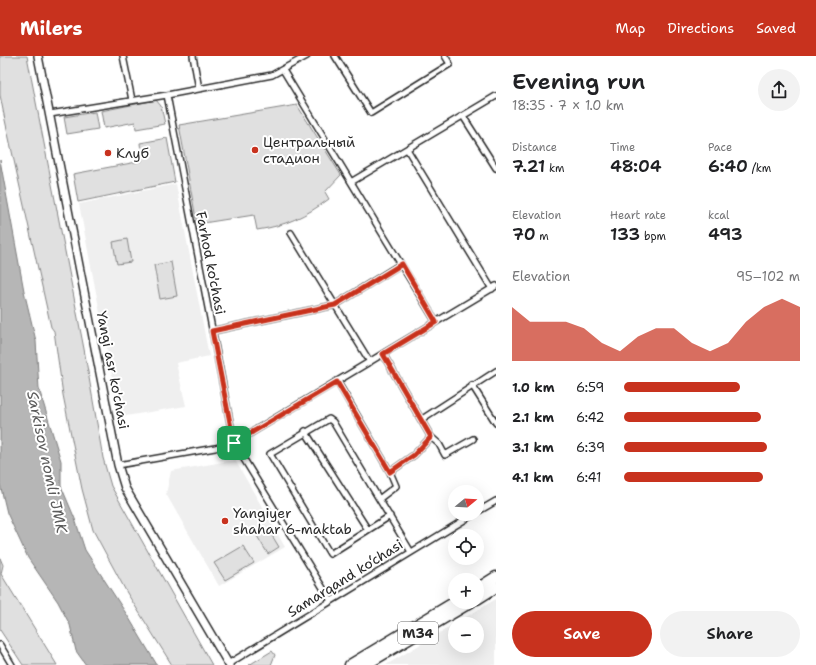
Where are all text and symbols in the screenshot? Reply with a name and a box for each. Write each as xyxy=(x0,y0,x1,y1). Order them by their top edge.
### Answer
text: Milers xyxy=(20,16,83,41)
text: Map xyxy=(616,19,646,37)
text: Directions xyxy=(668,19,734,37)
text: Saved xyxy=(756,19,796,37)
text: Evening run xyxy=(512,67,645,96)
button: share xyxy=(758,69,800,111)
text: 18:35 · 7 × 1.0 km xyxy=(512,97,624,114)
place label: Центральный стадион xyxy=(263,133,355,167)
text: Distance xyxy=(512,140,557,155)
text: Time xyxy=(610,140,635,155)
text: Pace xyxy=(708,140,732,155)
place label: Клуб xyxy=(116,144,149,162)
marker: Центральный стадион xyxy=(250,145,260,155)
marker: Клуб xyxy=(103,148,113,158)
text: 7.21 xyxy=(512,155,545,177)
text: 48:04 xyxy=(610,155,662,177)
text: 6:40 xyxy=(708,155,748,177)
text: km xyxy=(545,161,565,176)
text: /km xyxy=(748,161,771,176)
text: Elevation xyxy=(512,208,561,223)
text: Heart rate xyxy=(610,208,666,223)
text: kcal xyxy=(708,208,729,223)
street label: Farhod ko'chasi xyxy=(192,210,230,316)
text: 70 xyxy=(512,223,536,245)
text: 133 xyxy=(610,223,640,245)
text: 493 xyxy=(708,223,743,245)
text: m xyxy=(536,229,549,244)
text: bpm xyxy=(640,229,666,244)
text: Elevation xyxy=(512,268,570,285)
text: 95–102 m xyxy=(736,268,800,285)
street label: Yangi asr ko'chasi xyxy=(93,309,133,431)
text: 1.0 km xyxy=(512,379,554,396)
text: 6:59 xyxy=(576,379,604,396)
water label: Sarkisov nomli JMK xyxy=(22,389,72,535)
text: 2.1 km xyxy=(512,409,554,426)
text: 6:42 xyxy=(576,409,605,426)
pin xyxy=(217,426,251,460)
icon: arrive xyxy=(223,432,245,454)
text: 3.1 km xyxy=(512,439,554,456)
text: 6:39 xyxy=(576,439,605,456)
text: 4.1 km xyxy=(512,469,554,486)
text: 6:41 xyxy=(576,469,601,486)
north arrow xyxy=(448,485,484,521)
map controls xyxy=(448,485,484,653)
place label: Yangiyer shahar 6-maktab xyxy=(233,504,352,538)
marker: Yangiyer shahar 6-maktab xyxy=(220,516,230,526)
button: locate xyxy=(448,529,484,565)
street label: Samarqand ko‘chasi xyxy=(284,535,406,621)
button: + xyxy=(448,573,484,609)
button: Save xyxy=(512,611,652,657)
button: Share xyxy=(660,611,800,657)
button: − xyxy=(448,617,484,653)
road number: M34 xyxy=(398,622,438,644)

